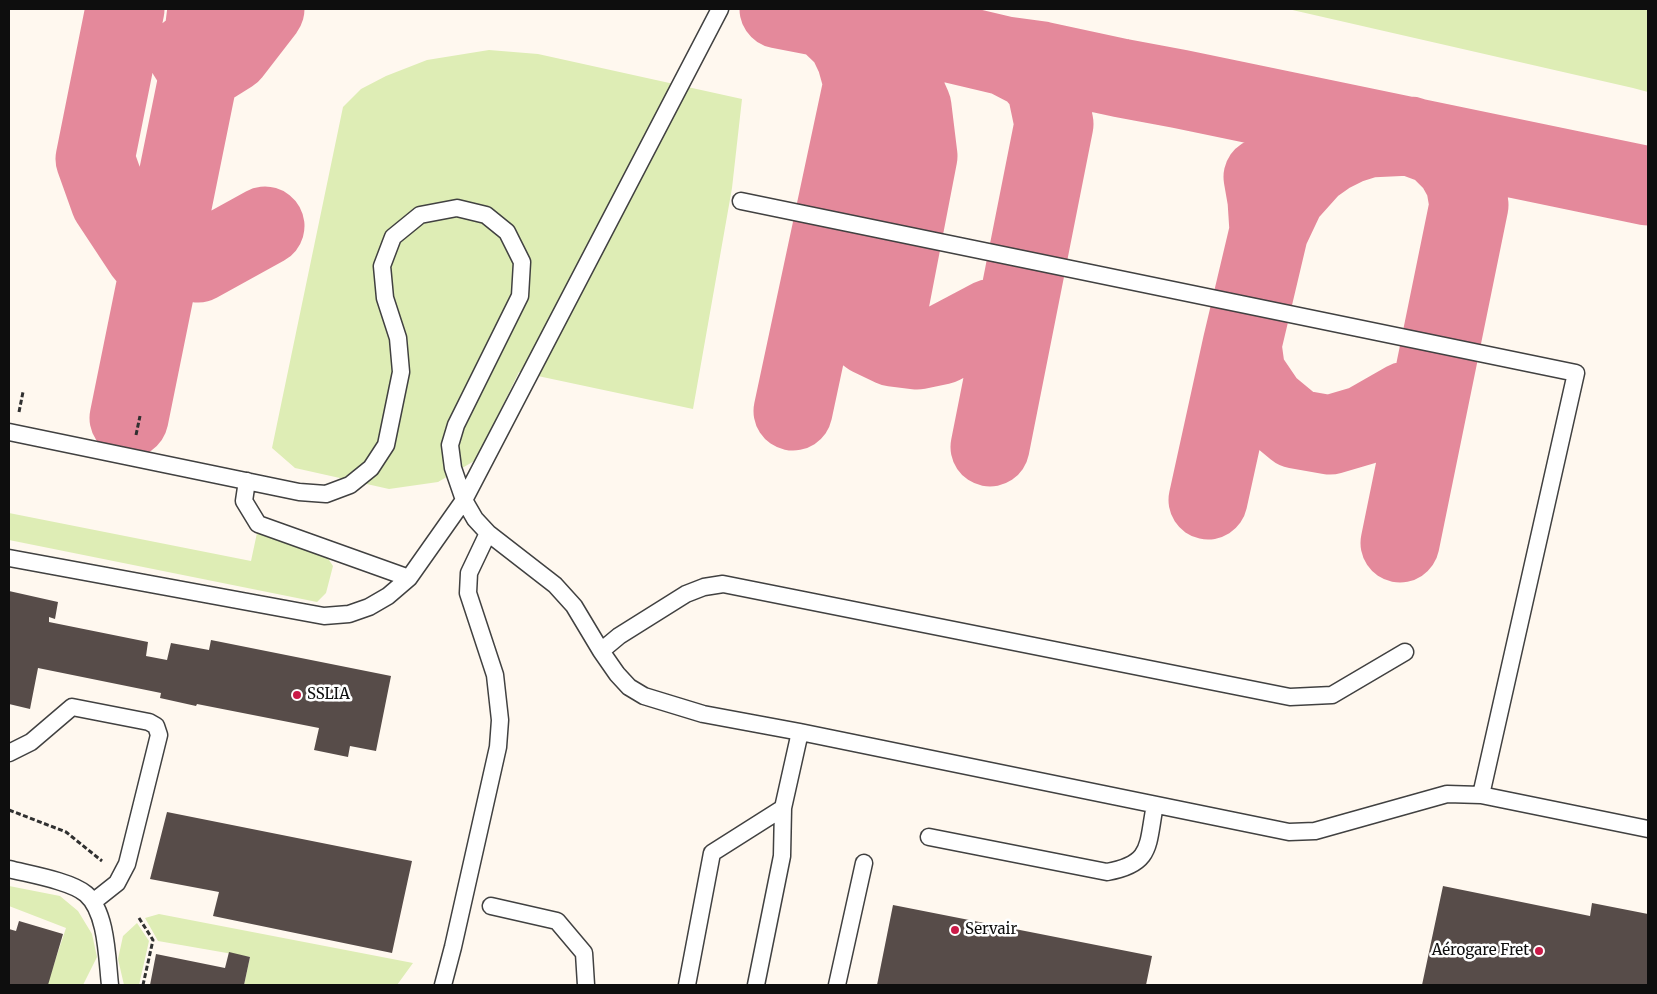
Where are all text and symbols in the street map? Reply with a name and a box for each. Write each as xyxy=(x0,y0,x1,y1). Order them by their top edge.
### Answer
place label: SSLIA xyxy=(307,686,350,704)
marker: SSLIA xyxy=(291,689,303,701)
place label: Servair xyxy=(965,921,1017,939)
marker: Servair xyxy=(949,924,961,936)
place label: Aérogare Fret xyxy=(1432,942,1529,960)
marker: Aérogare Fret xyxy=(1533,945,1545,957)

